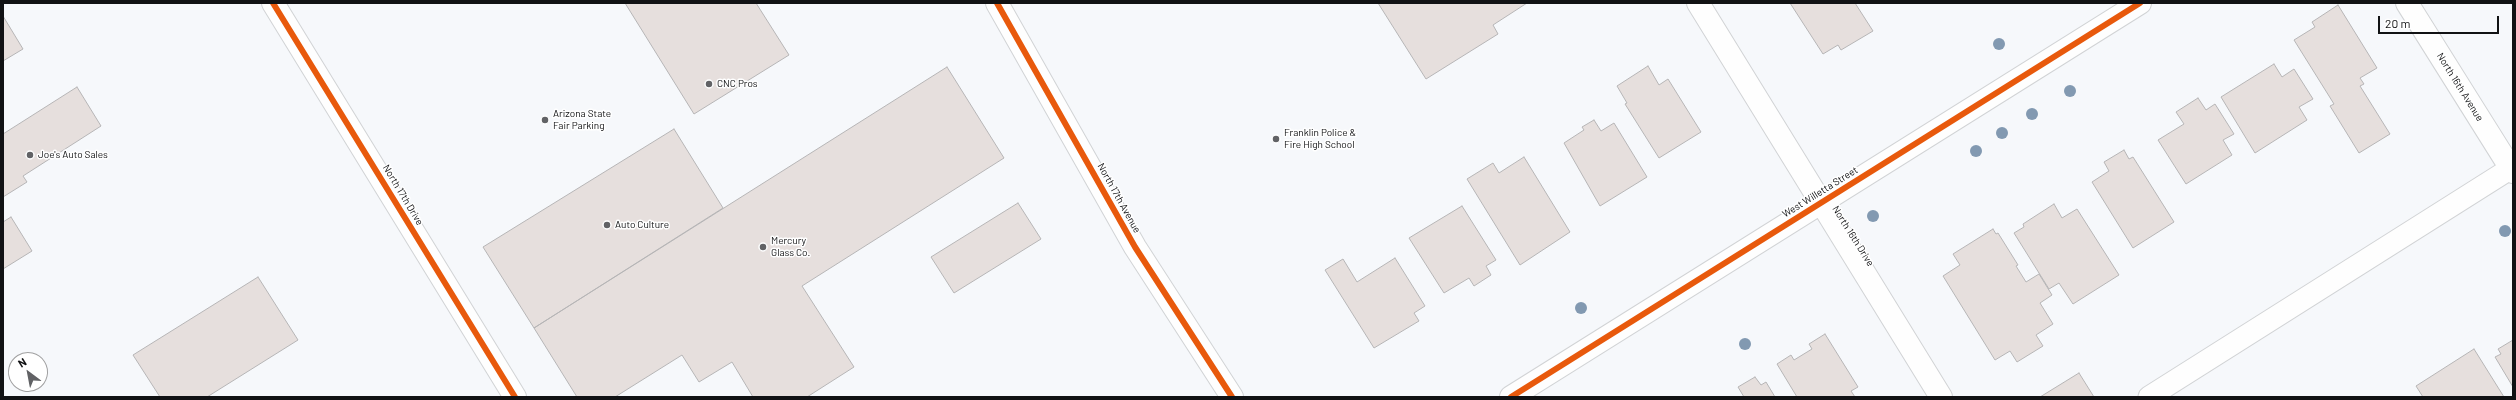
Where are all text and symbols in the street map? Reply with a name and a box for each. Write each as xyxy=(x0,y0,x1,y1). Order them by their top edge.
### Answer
scale bar xyxy=(2380,8,2501,34)
text: 20 m xyxy=(2385,16,2411,30)
street label: North 16th Avenue xyxy=(2434,51,2486,123)
place label: CNC Pros xyxy=(717,78,758,90)
marker: CNC Pros xyxy=(704,79,714,89)
place label: Arizona State Fair Parking xyxy=(553,108,611,132)
marker: Arizona State Fair Parking xyxy=(540,115,550,125)
place label: Franklin Police & Fire High School xyxy=(1284,127,1356,150)
marker: Franklin Police & Fire High School xyxy=(1271,134,1281,144)
place label: Joe's Auto Sales xyxy=(38,149,108,161)
marker: Joe's Auto Sales xyxy=(25,150,35,160)
street label: North 17th Avenue xyxy=(1095,161,1143,235)
street label: North 17th Drive xyxy=(380,163,426,227)
street label: West Willetta Street xyxy=(1780,164,1860,220)
street label: North 16th Drive xyxy=(1830,204,1876,268)
place label: Auto Culture xyxy=(615,219,669,231)
marker: Auto Culture xyxy=(602,220,612,230)
place label: Mercury Glass Co. xyxy=(771,235,810,258)
marker: Mercury Glass Co. xyxy=(758,242,768,252)
north arrow xyxy=(8,352,48,392)
text: N xyxy=(15,355,28,370)

